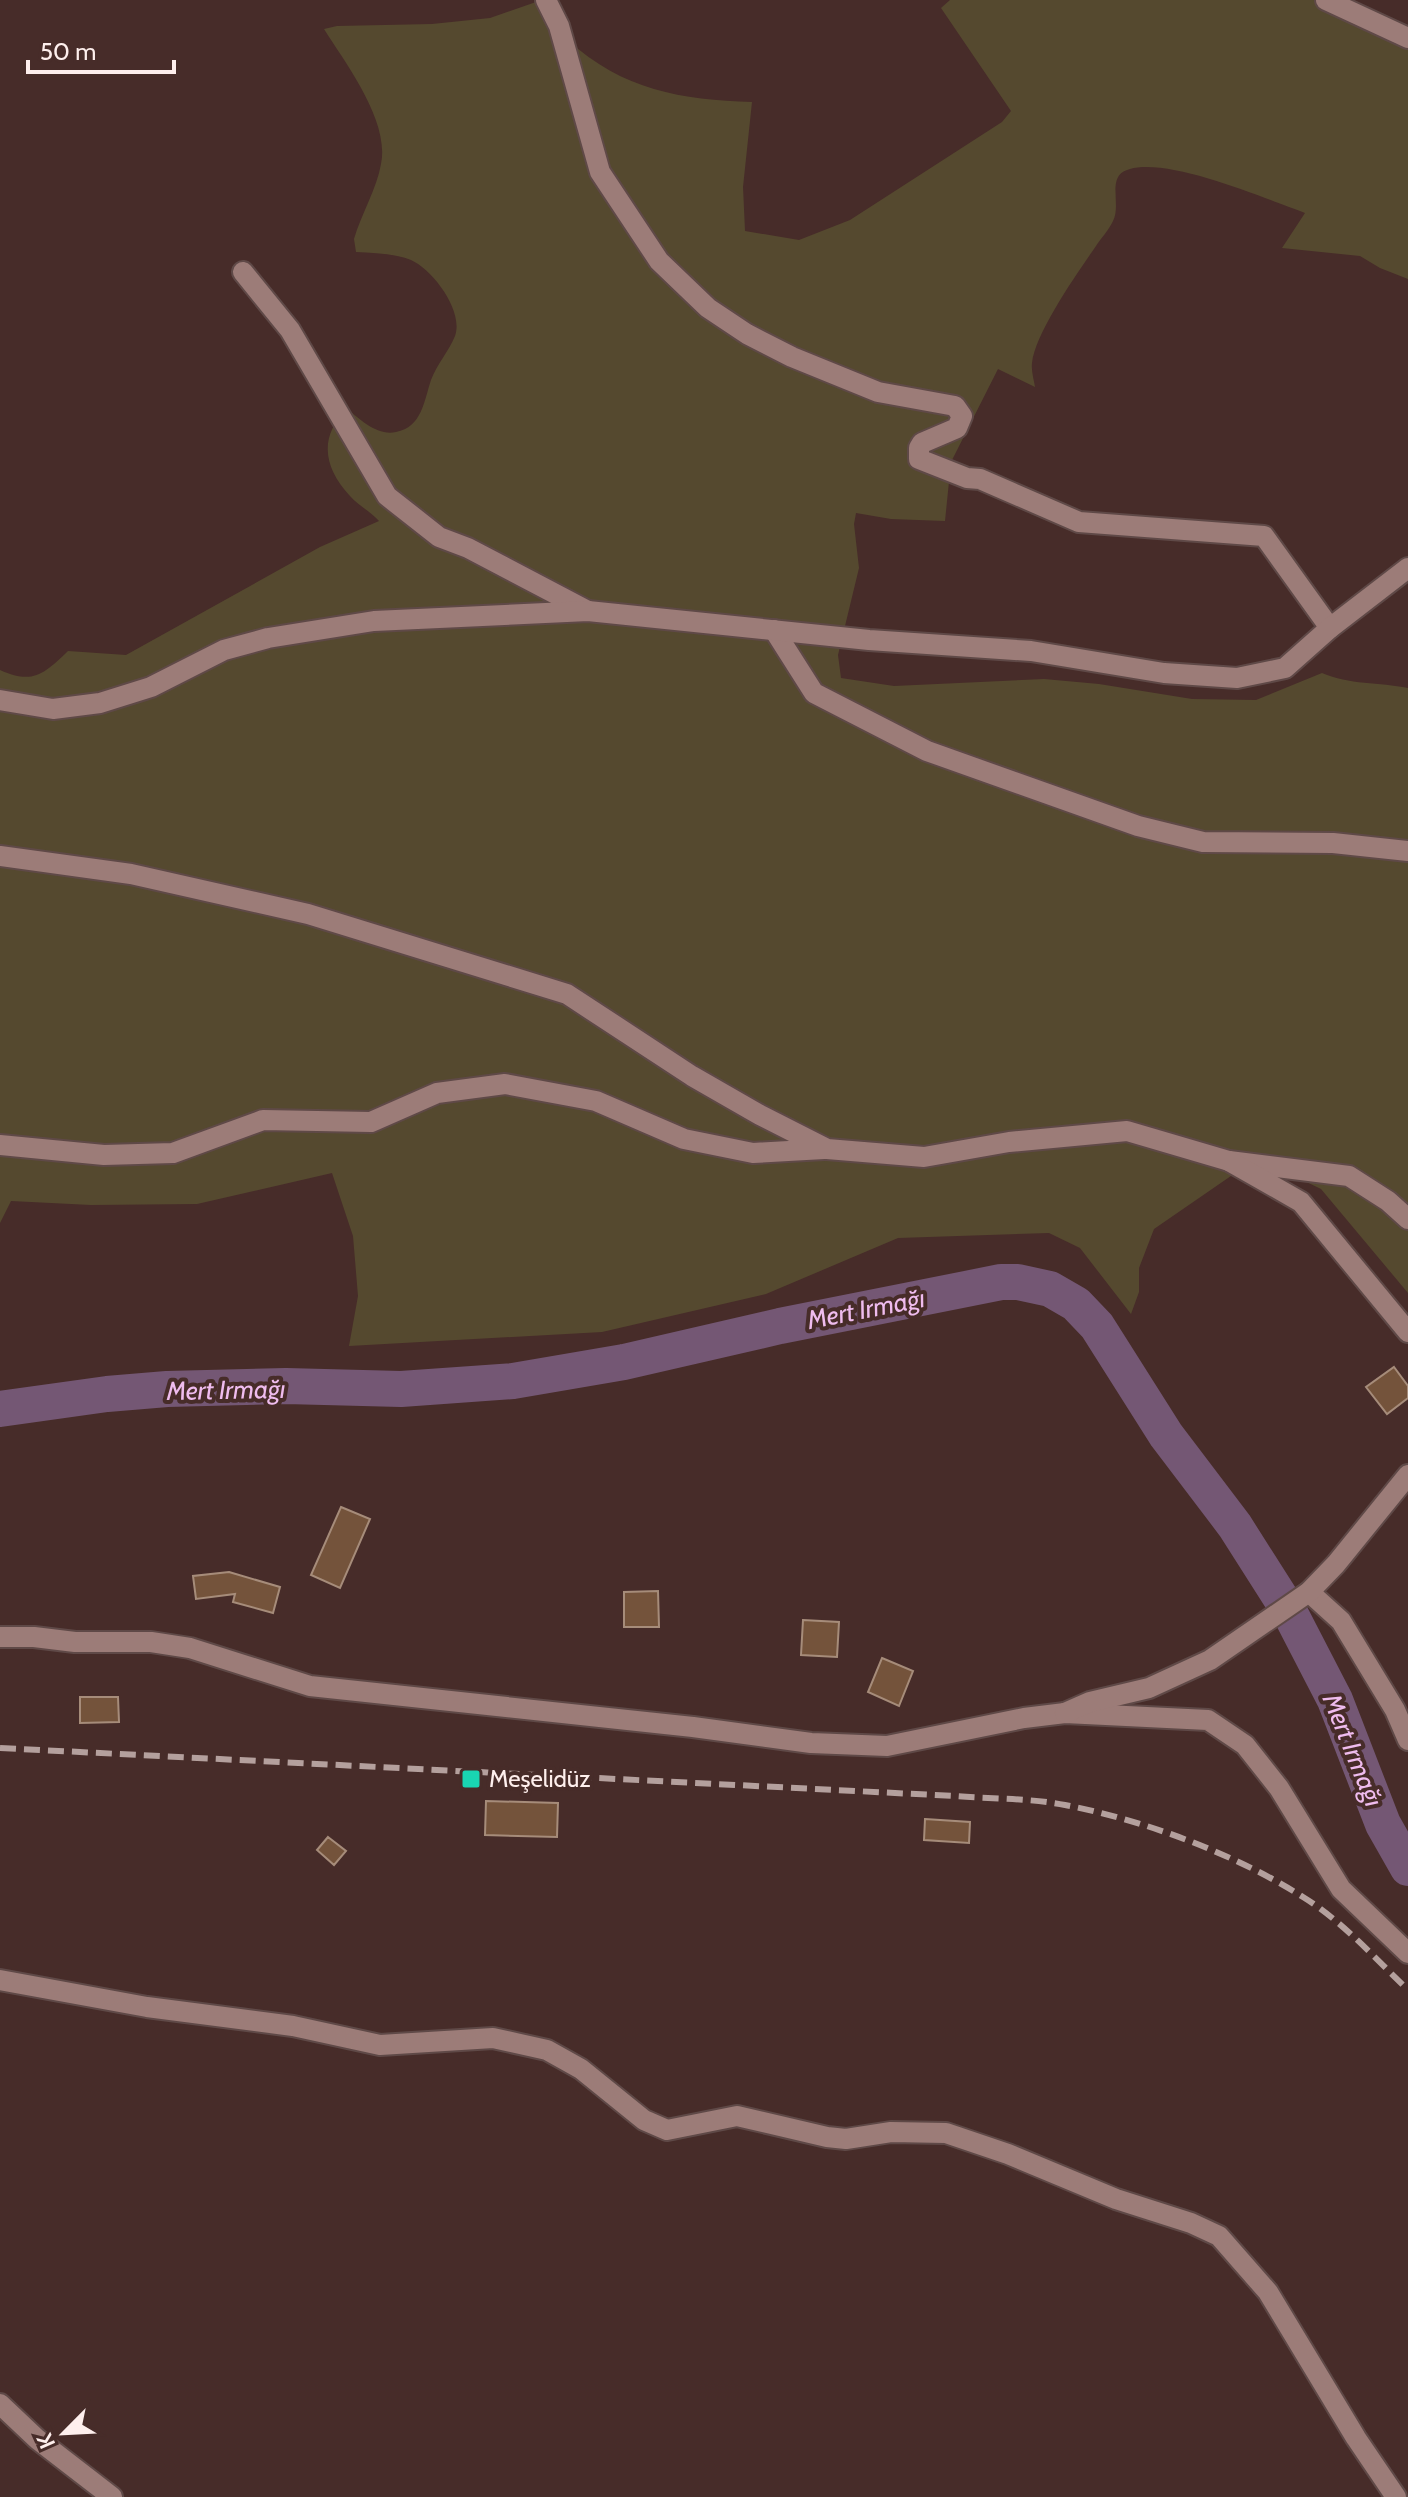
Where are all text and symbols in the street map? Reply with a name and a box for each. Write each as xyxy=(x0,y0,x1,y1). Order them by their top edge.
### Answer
scale bar xyxy=(28,24,174,74)
text: 50 m xyxy=(40,37,96,66)
water label: Mert Irmağı xyxy=(804,1282,927,1336)
water label: Mert Irmağı xyxy=(165,1373,286,1407)
water label: Mert Irmağı xyxy=(1315,1688,1390,1811)
place label: Meşelidüz xyxy=(489,1764,591,1793)
marker: Meşelidüz xyxy=(460,1768,482,1790)
north arrow xyxy=(24,2393,104,2473)
text: K xyxy=(31,2429,61,2453)

